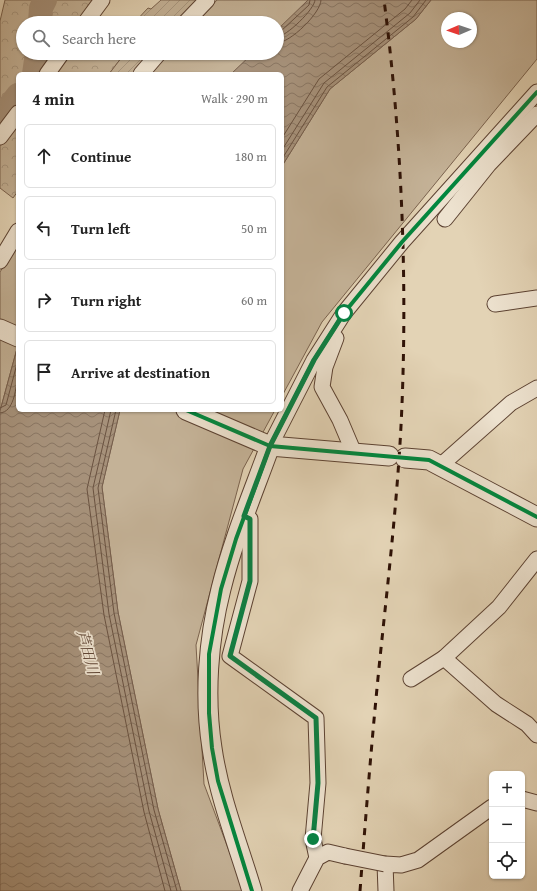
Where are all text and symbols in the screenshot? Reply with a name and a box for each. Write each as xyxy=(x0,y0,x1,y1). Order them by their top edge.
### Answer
north arrow xyxy=(441,12,477,48)
search box xyxy=(16,16,284,60)
icon: search xyxy=(30,27,52,49)
text: Search here xyxy=(62,28,136,49)
text: 4 min xyxy=(32,86,74,111)
text: Walk · 290 m xyxy=(201,89,268,108)
icon: ahead xyxy=(33,145,55,167)
text: Continue xyxy=(71,146,132,167)
text: 180 m xyxy=(235,147,267,166)
icon: left xyxy=(33,217,55,239)
text: Turn left xyxy=(71,218,130,239)
text: 50 m xyxy=(241,219,267,238)
icon: right xyxy=(33,289,55,311)
text: Turn right xyxy=(71,290,142,311)
text: 60 m xyxy=(241,291,267,310)
route start xyxy=(335,304,353,322)
icon: arrive xyxy=(33,361,55,383)
text: Arrive at destination xyxy=(71,362,210,383)
water label: 芦田川 xyxy=(72,628,104,678)
map controls xyxy=(489,771,525,879)
button: + xyxy=(489,771,525,807)
button: − xyxy=(489,807,525,843)
route end xyxy=(304,830,322,848)
button: locate xyxy=(489,843,525,879)

